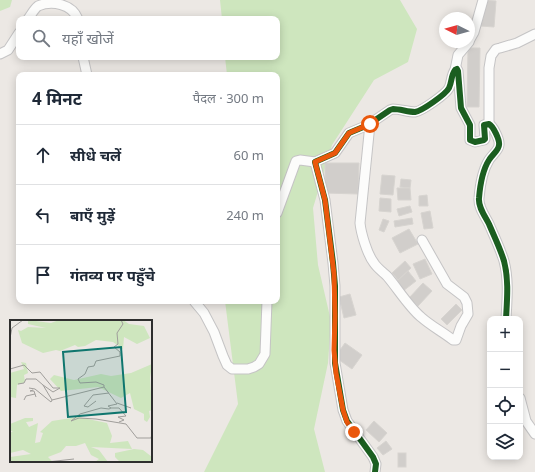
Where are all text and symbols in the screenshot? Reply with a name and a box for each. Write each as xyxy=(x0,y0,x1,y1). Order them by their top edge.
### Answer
north arrow xyxy=(439,12,475,48)
search box xyxy=(16,16,280,60)
icon: search xyxy=(30,27,52,49)
text: यहाँ खोजें xyxy=(62,28,114,48)
text: 4 मिनट xyxy=(32,87,82,110)
text: पैदल · 300 m xyxy=(193,89,264,107)
route start xyxy=(361,115,379,133)
icon: ahead xyxy=(32,144,54,166)
text: सीधे चलें xyxy=(70,145,121,165)
text: 60 m xyxy=(234,146,264,164)
icon: left xyxy=(32,204,54,226)
text: बाएँ मुड़ें xyxy=(70,205,115,225)
text: 240 m xyxy=(226,206,264,224)
icon: arrive xyxy=(32,264,54,286)
text: गंतव्य पर पहुँचे xyxy=(70,265,155,285)
map controls xyxy=(487,316,523,460)
button: + xyxy=(487,316,523,352)
inset map xyxy=(10,320,152,462)
button: − xyxy=(487,352,523,388)
button: locate xyxy=(487,388,523,424)
route end xyxy=(345,423,363,441)
button: layers xyxy=(487,424,523,460)

